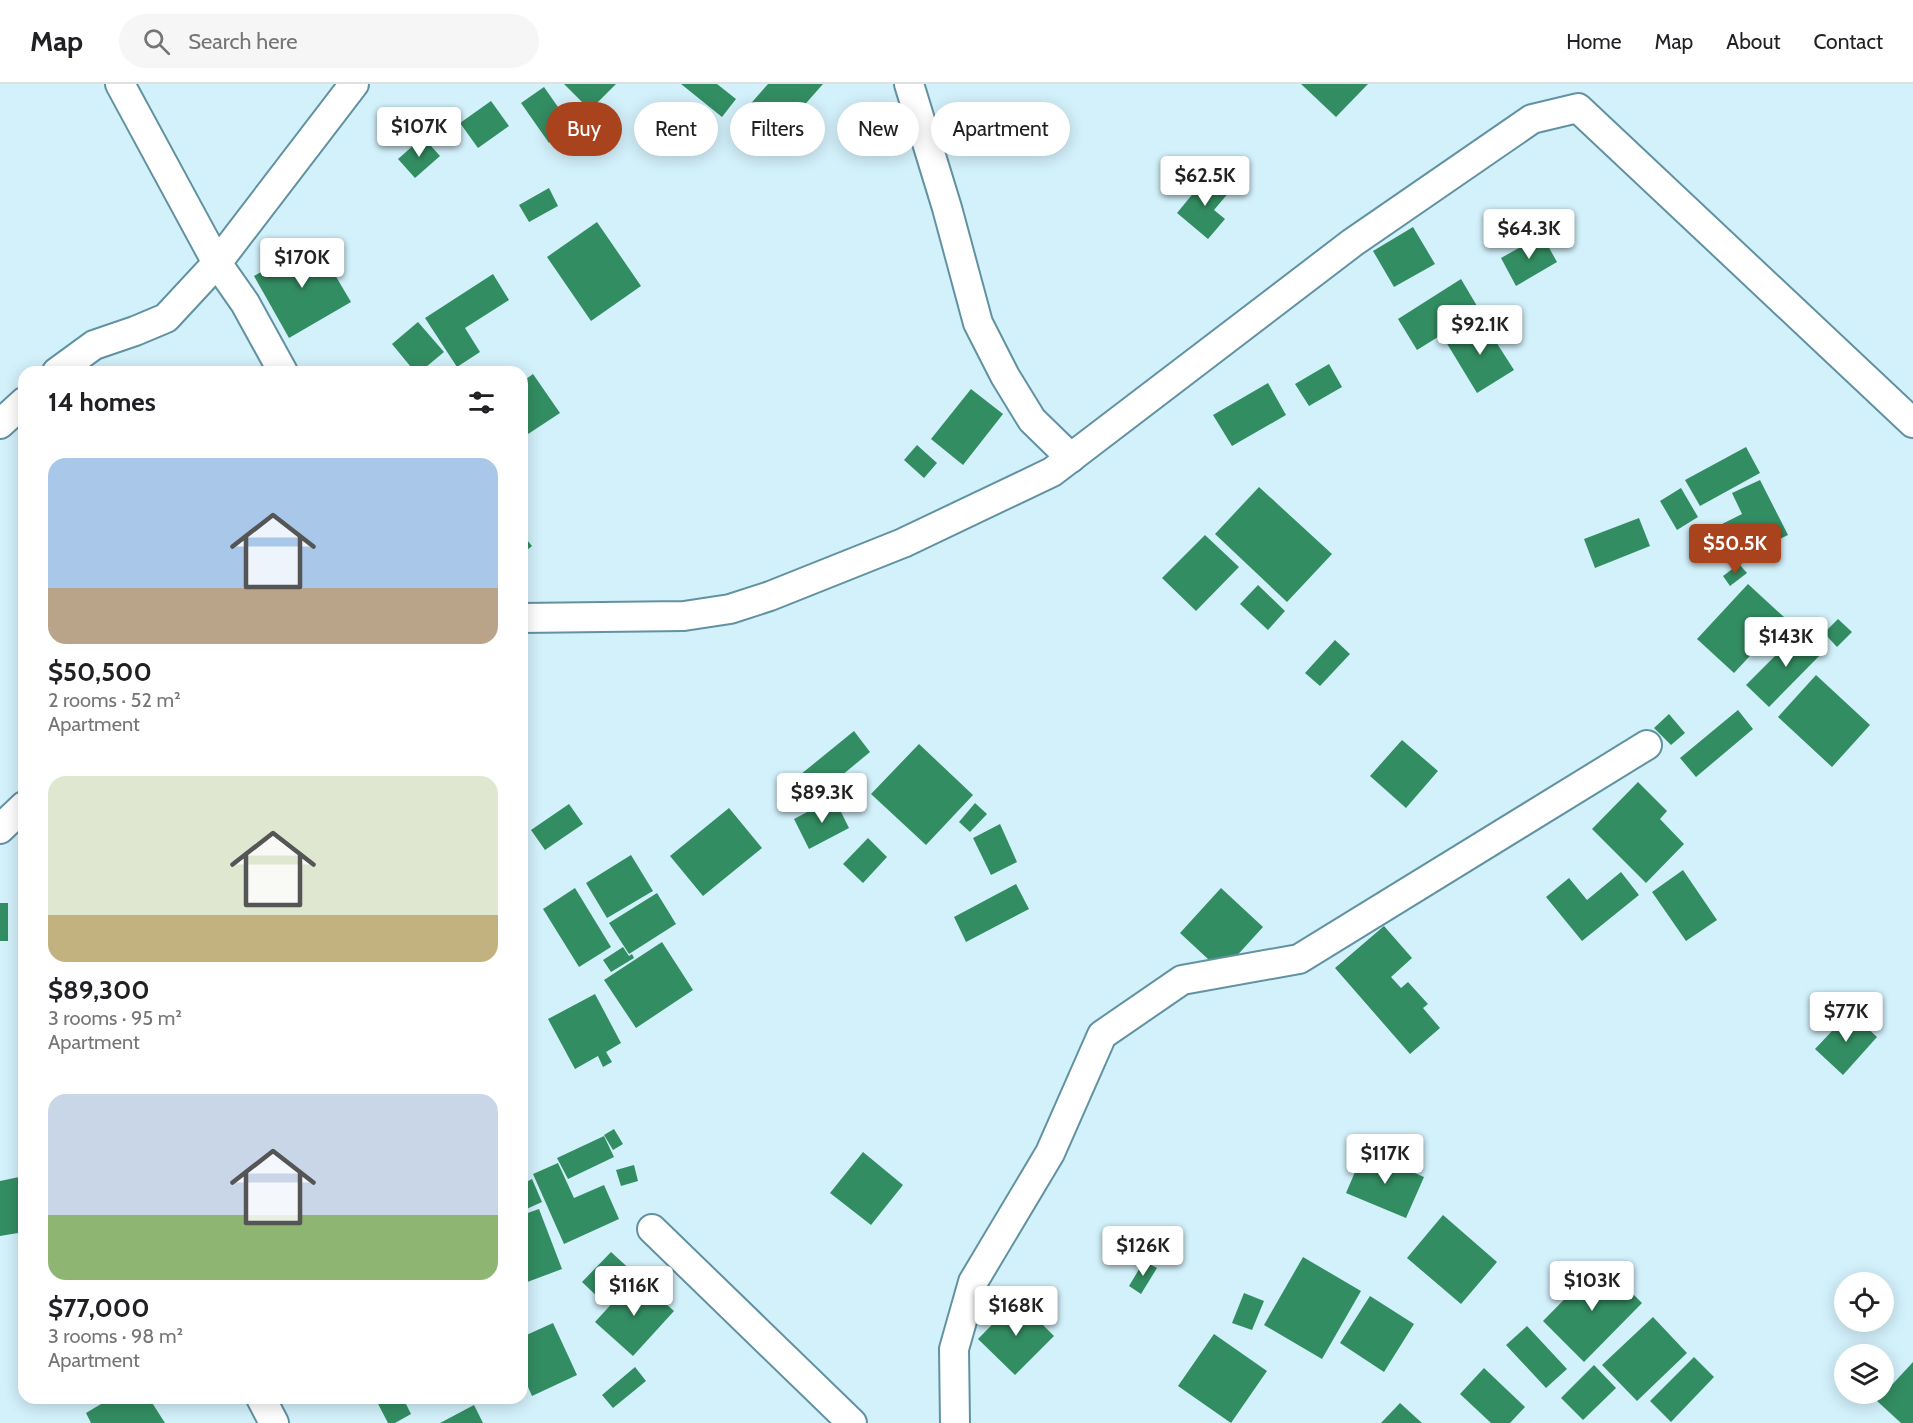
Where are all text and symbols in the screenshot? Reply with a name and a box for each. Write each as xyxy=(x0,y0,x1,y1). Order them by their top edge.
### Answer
search box xyxy=(119,14,539,68)
text: Map xyxy=(30,24,83,58)
icon: search xyxy=(140,25,173,58)
text: Search here xyxy=(188,28,297,55)
text: Home xyxy=(1566,29,1622,54)
text: Map xyxy=(1655,29,1693,54)
text: About xyxy=(1726,29,1780,54)
text: Contact xyxy=(1813,29,1883,54)
chip: Buy xyxy=(546,102,622,156)
chip: Rent xyxy=(634,102,718,156)
chip: Filters xyxy=(730,102,825,156)
chip: New xyxy=(837,102,919,156)
chip: Apartment xyxy=(931,102,1070,156)
pin: $107K xyxy=(377,107,461,158)
text: $107K xyxy=(391,114,447,138)
pin: $62.5K xyxy=(1156,156,1254,207)
text: $62.5K xyxy=(1174,163,1236,187)
pin: $64.3K xyxy=(1480,209,1578,260)
text: $64.3K xyxy=(1497,216,1561,240)
pin: $170K xyxy=(260,238,344,289)
text: $170K xyxy=(274,245,330,269)
pin: $92.1K xyxy=(1431,305,1529,356)
text: $92.1K xyxy=(1451,312,1509,336)
text: 14 homes xyxy=(48,386,156,418)
icon: filters xyxy=(465,386,498,419)
icon: home xyxy=(219,497,327,605)
pin: $50.5K xyxy=(1686,524,1784,575)
text: $50.5K xyxy=(1703,531,1767,555)
pin: $143K xyxy=(1744,617,1828,668)
text: $143K xyxy=(1759,624,1813,648)
text: $50,500 xyxy=(48,656,152,688)
text: 2 rooms · 52 m² xyxy=(48,688,181,712)
text: Apartment xyxy=(48,712,140,736)
pin: $89.3K xyxy=(773,773,871,824)
text: $89.3K xyxy=(791,780,853,804)
icon: home xyxy=(219,815,327,923)
text: $89,300 xyxy=(48,974,150,1006)
pin: $77K xyxy=(1810,992,1882,1043)
text: $77K xyxy=(1824,999,1868,1023)
text: 3 rooms · 95 m² xyxy=(48,1006,182,1030)
text: Apartment xyxy=(48,1030,140,1054)
icon: home xyxy=(219,1133,327,1241)
pin: $117K xyxy=(1343,1134,1427,1185)
text: $117K xyxy=(1360,1141,1410,1165)
pin: $126K xyxy=(1101,1226,1185,1277)
text: $126K xyxy=(1116,1233,1170,1257)
pin: $103K xyxy=(1550,1261,1634,1312)
pin: $116K xyxy=(592,1266,676,1317)
text: $103K xyxy=(1564,1268,1620,1292)
map controls xyxy=(1834,1272,1894,1404)
button: locate xyxy=(1834,1272,1894,1332)
text: $116K xyxy=(609,1273,659,1297)
pin: $168K xyxy=(974,1286,1058,1337)
text: $77,000 xyxy=(48,1292,150,1324)
text: $168K xyxy=(989,1293,1043,1317)
text: 3 rooms · 98 m² xyxy=(48,1324,183,1348)
button: layers xyxy=(1834,1344,1894,1404)
text: Apartment xyxy=(48,1348,140,1372)

